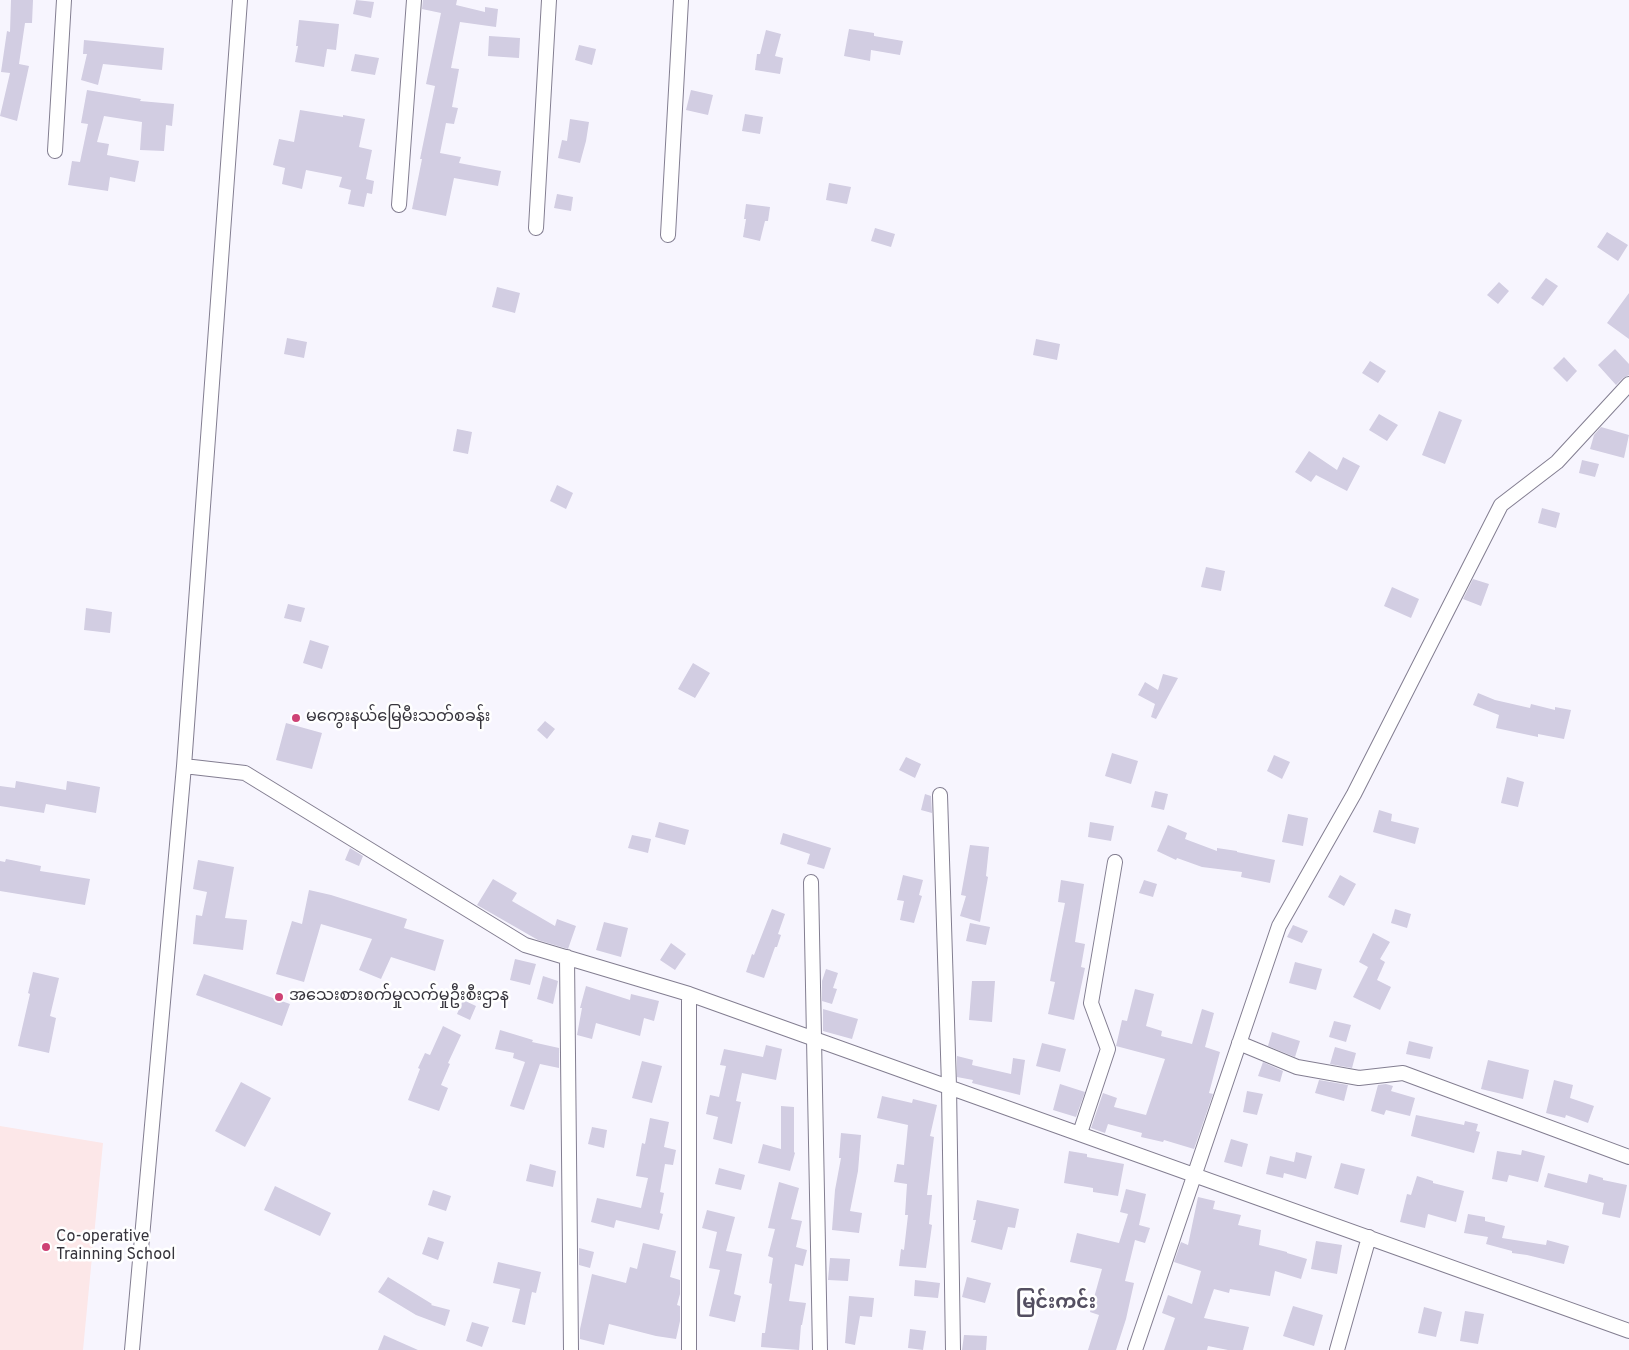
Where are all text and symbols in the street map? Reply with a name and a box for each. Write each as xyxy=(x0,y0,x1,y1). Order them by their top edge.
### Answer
place label: မကွေးနယ်မြေမီးသတ်စခန်း xyxy=(306,708,490,728)
marker: မကွေးနယ်မြေမီးသတ်စခန်း xyxy=(290,712,302,724)
place label: အသေးစားစက်မှုလက်မှုဦးစီးဌာန xyxy=(289,987,509,1007)
marker: အသေးစားစက်မှုလက်မှုဦးစီးဌာန xyxy=(273,991,285,1003)
place label: Co-operative Trainning School xyxy=(56,1228,175,1266)
marker: Co-operative Trainning School xyxy=(40,1241,52,1253)
district label: မြင်းကင်း xyxy=(1016,1293,1096,1315)

